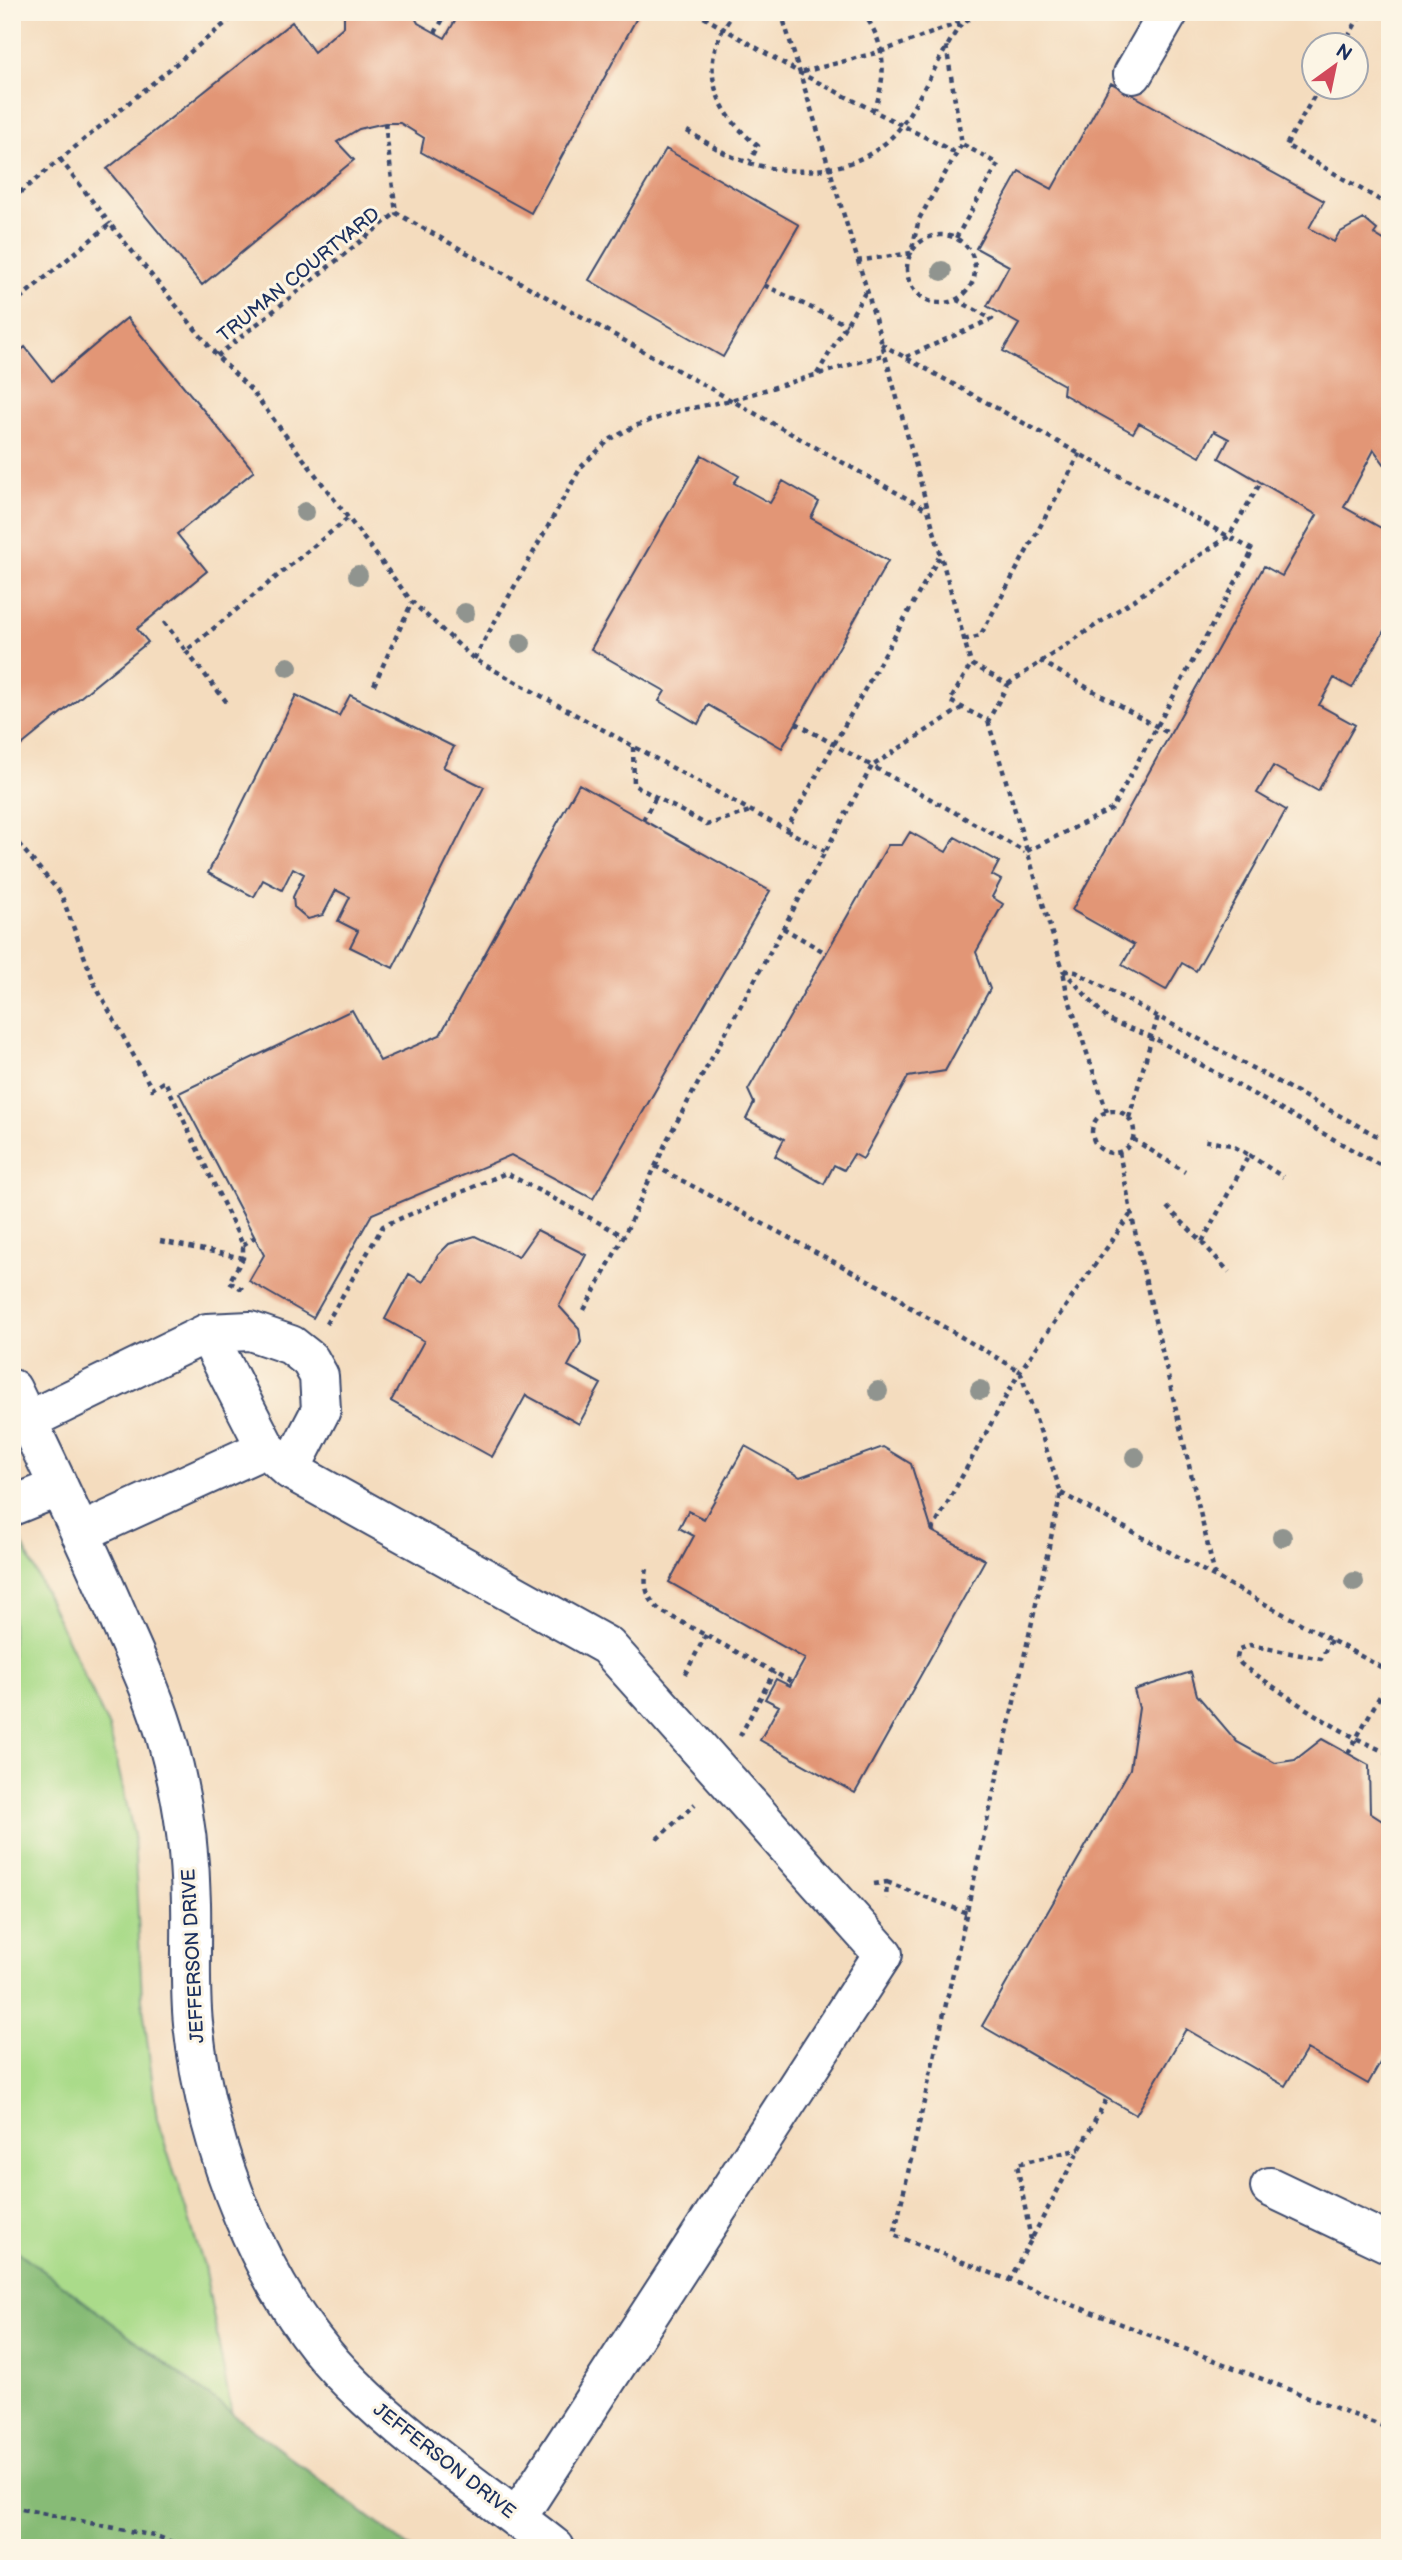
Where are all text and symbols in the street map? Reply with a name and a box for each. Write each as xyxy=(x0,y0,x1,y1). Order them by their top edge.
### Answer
north arrow xyxy=(1300,32,1370,102)
text: N xyxy=(1331,39,1356,67)
street label: TRUMAN COURTYARD xyxy=(213,203,385,348)
street label: JEFFERSON DRIVE xyxy=(177,1868,210,2044)
street label: JEFFERSON DRIVE xyxy=(368,2398,520,2524)

